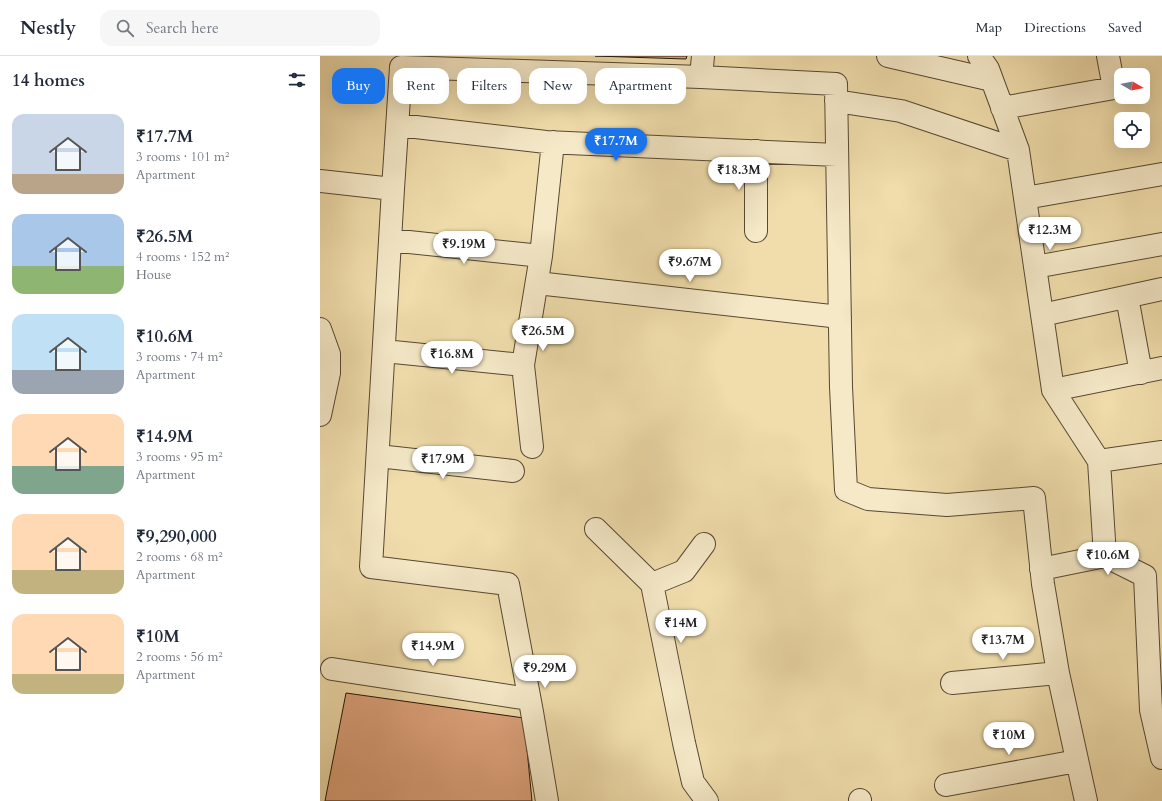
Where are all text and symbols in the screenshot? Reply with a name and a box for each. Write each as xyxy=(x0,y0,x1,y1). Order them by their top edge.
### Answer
search box xyxy=(100,10,380,46)
text: Nestly xyxy=(20,15,76,41)
icon: search xyxy=(114,17,136,39)
text: Search here xyxy=(146,18,219,38)
text: Map xyxy=(976,18,1002,37)
text: Directions xyxy=(1024,18,1086,37)
text: Saved xyxy=(1108,18,1142,37)
chip: Buy xyxy=(332,68,385,104)
chip: Rent xyxy=(393,68,449,104)
chip: Filters xyxy=(457,68,521,104)
chip: New xyxy=(529,68,587,104)
chip: Apartment xyxy=(595,68,686,104)
north arrow xyxy=(1114,68,1150,104)
map controls xyxy=(1114,68,1150,148)
text: 14 homes xyxy=(12,69,85,92)
icon: filters xyxy=(286,69,308,91)
button: locate xyxy=(1114,112,1150,148)
text: ₹17.7M xyxy=(136,125,193,148)
pin: ₹17.7M xyxy=(583,128,649,162)
icon: home xyxy=(44,130,92,178)
text: ₹17.7M xyxy=(594,132,638,150)
text: 3 rooms · 101 m² xyxy=(136,148,229,166)
pin: ₹18.3M xyxy=(706,157,772,191)
text: ₹18.3M xyxy=(717,161,761,179)
text: Apartment xyxy=(136,166,195,184)
pin: ₹12.3M xyxy=(1017,217,1083,251)
text: ₹12.3M xyxy=(1028,221,1072,239)
text: ₹26.5M xyxy=(136,225,193,248)
icon: home xyxy=(44,230,92,278)
pin: ₹9.19M xyxy=(431,231,497,265)
text: ₹9.19M xyxy=(442,235,486,253)
text: 4 rooms · 152 m² xyxy=(136,248,229,266)
pin: ₹9.67M xyxy=(657,249,723,283)
text: ₹9.67M xyxy=(668,253,712,271)
text: House xyxy=(136,266,171,284)
pin: ₹26.5M xyxy=(510,318,576,352)
text: ₹26.5M xyxy=(521,322,565,340)
text: ₹10.6M xyxy=(136,325,193,348)
icon: home xyxy=(44,330,92,378)
pin: ₹16.8M xyxy=(419,341,485,375)
text: ₹16.8M xyxy=(430,345,474,363)
text: 3 rooms · 74 m² xyxy=(136,348,223,366)
text: Apartment xyxy=(136,366,195,384)
text: ₹14.9M xyxy=(136,425,193,448)
icon: home xyxy=(44,430,92,478)
pin: ₹17.9M xyxy=(410,446,476,480)
text: 3 rooms · 95 m² xyxy=(136,448,223,466)
text: ₹17.9M xyxy=(421,450,465,468)
text: Apartment xyxy=(136,466,195,484)
text: ₹9,290,000 xyxy=(136,525,217,548)
icon: home xyxy=(44,530,92,578)
pin: ₹10.6M xyxy=(1075,542,1141,576)
text: ₹10.6M xyxy=(1086,546,1130,564)
text: 2 rooms · 68 m² xyxy=(136,548,223,566)
text: Apartment xyxy=(136,566,195,584)
pin: ₹14M xyxy=(657,610,705,644)
text: ₹14M xyxy=(664,614,698,632)
text: ₹10M xyxy=(136,625,180,648)
pin: ₹13.7M xyxy=(970,627,1036,661)
icon: home xyxy=(44,630,92,678)
text: ₹13.7M xyxy=(981,631,1025,649)
pin: ₹14.9M xyxy=(400,633,466,667)
text: ₹14.9M xyxy=(411,637,455,655)
text: 2 rooms · 56 m² xyxy=(136,648,223,666)
pin: ₹9.29M xyxy=(512,655,578,689)
text: ₹9.29M xyxy=(523,659,567,677)
text: Apartment xyxy=(136,666,195,684)
pin: ₹10M xyxy=(985,722,1033,756)
text: ₹10M xyxy=(992,726,1026,744)

